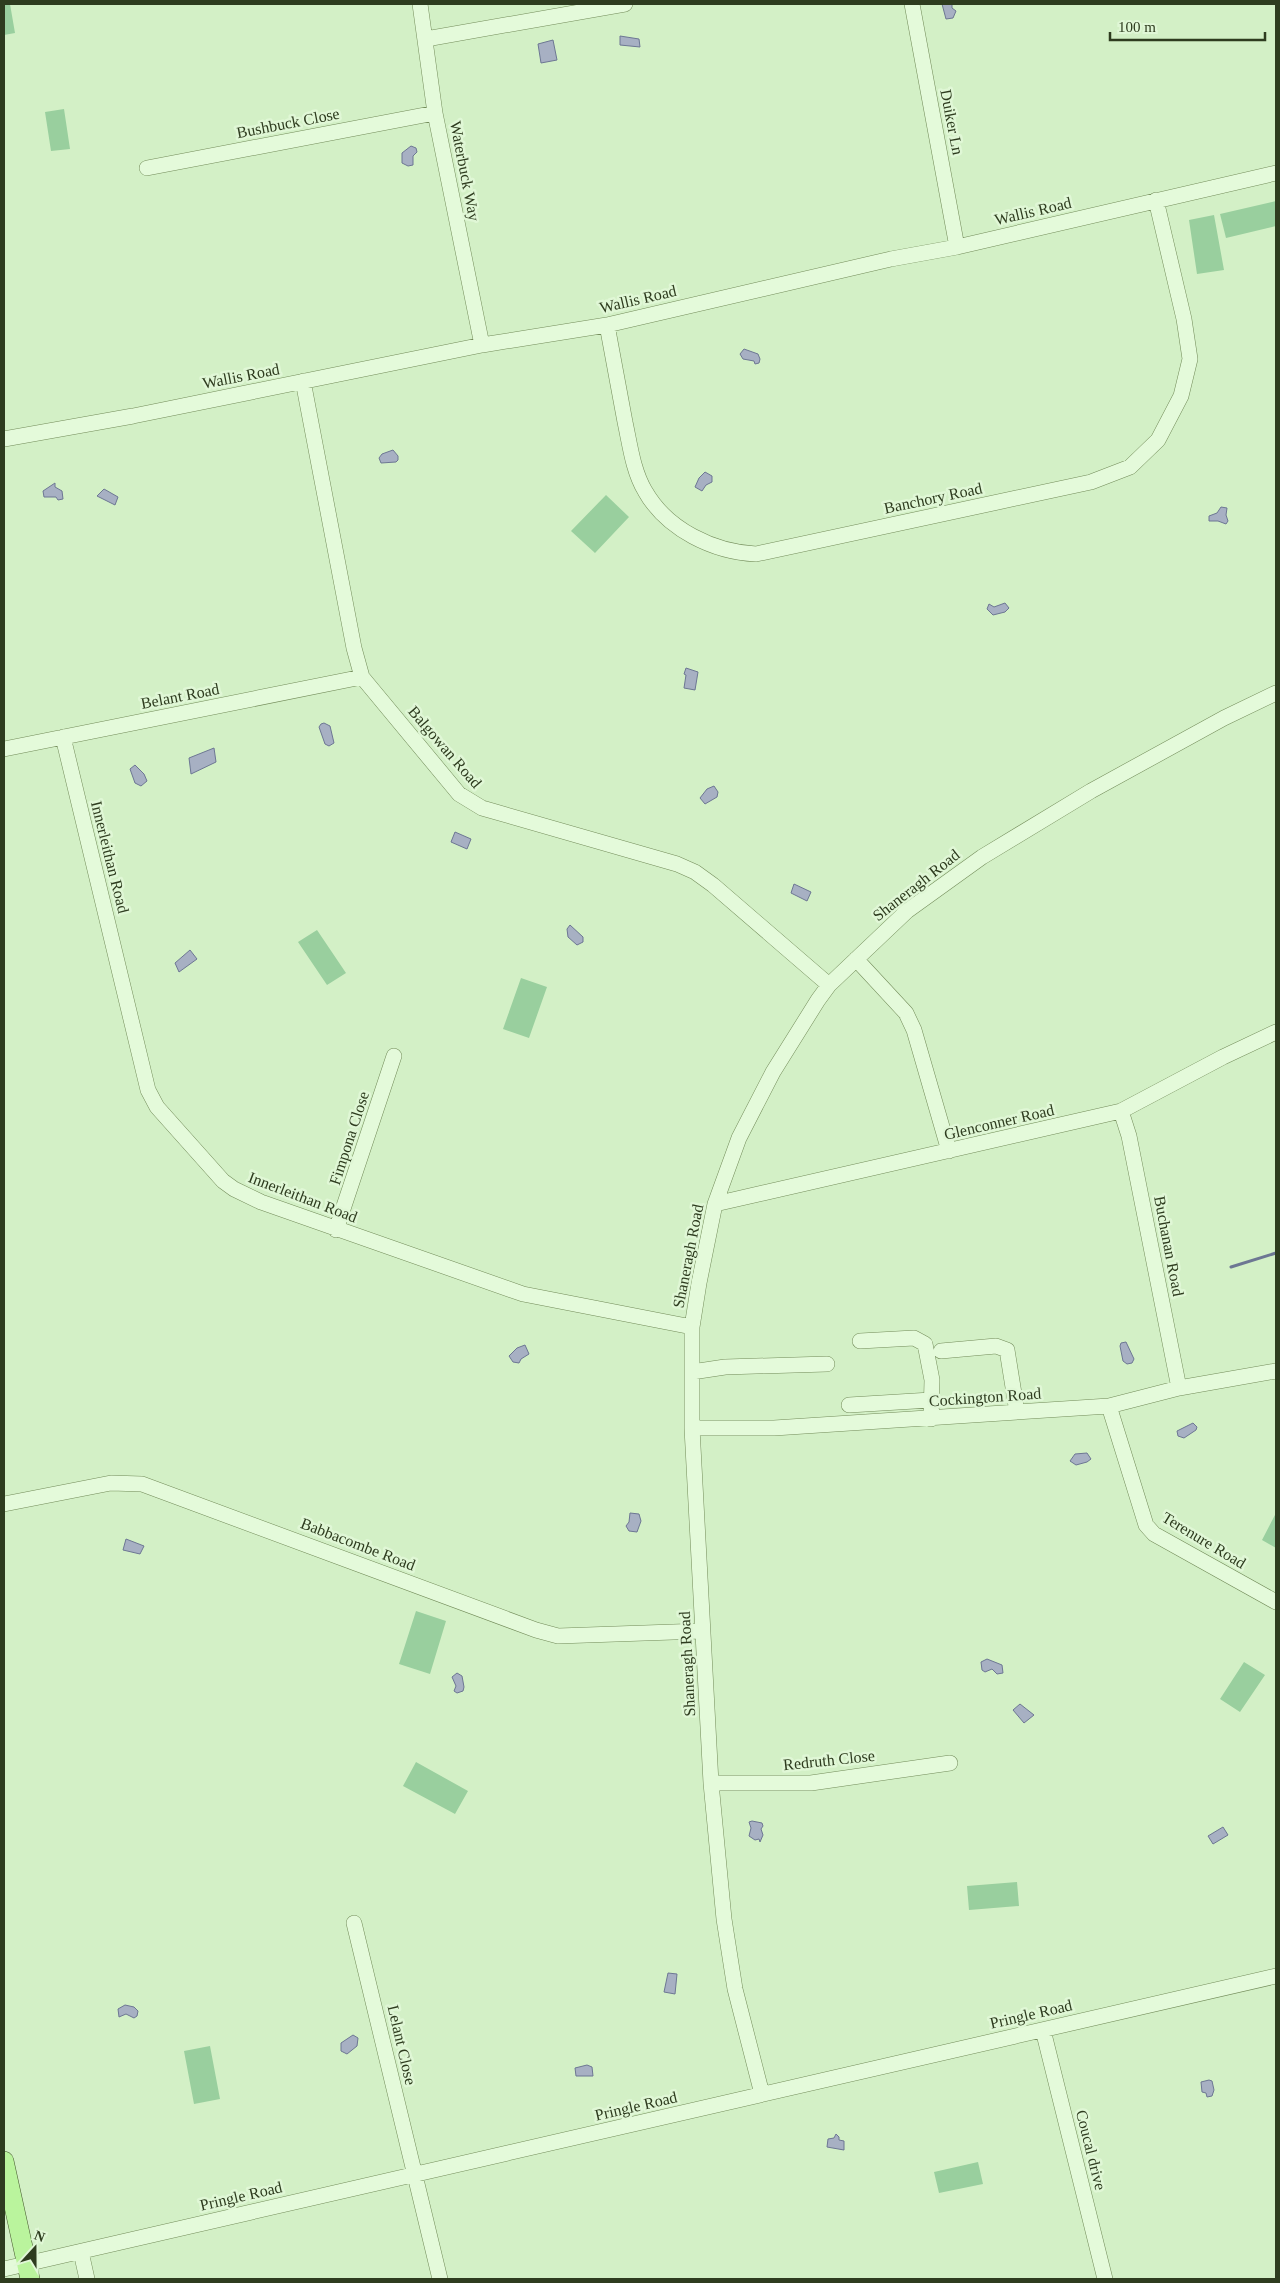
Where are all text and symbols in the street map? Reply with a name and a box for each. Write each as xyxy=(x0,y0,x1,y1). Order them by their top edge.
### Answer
scale bar xyxy=(1110,10,1265,42)
text: 100 m xyxy=(1118,19,1156,35)
street label: Duiker Ln xyxy=(937,88,967,156)
street label: Bushbuck Close xyxy=(235,105,341,141)
street label: Waterbuck Way xyxy=(446,120,483,223)
street label: Wallis Road xyxy=(993,194,1073,228)
street label: Wallis Road xyxy=(598,282,678,316)
street label: Wallis Road xyxy=(201,360,281,392)
street label: Banchory Road xyxy=(882,479,984,518)
street label: Belant Road xyxy=(139,680,221,712)
street label: Balgowan Road xyxy=(404,703,485,792)
street label: Innerleithan Road xyxy=(88,799,132,915)
street label: Shaneragh Road xyxy=(869,846,963,925)
street label: Fimpona Close xyxy=(326,1089,373,1187)
street label: Glenconner Road xyxy=(942,1101,1056,1143)
street label: Innerleithan Road xyxy=(246,1168,360,1226)
street label: Buchanan Road xyxy=(1151,1194,1187,1298)
street label: Shaneragh Road xyxy=(670,1203,707,1310)
street label: Cockington Road xyxy=(928,1385,1042,1410)
street label: Terenure Road xyxy=(1159,1508,1249,1572)
street label: Babbacombe Road xyxy=(298,1514,418,1574)
street label: Shaneragh Road xyxy=(676,1611,699,1717)
street label: Redruth Close xyxy=(782,1747,876,1773)
street label: Pringle Road xyxy=(988,1996,1074,2033)
street label: Lelant Close xyxy=(385,2003,419,2087)
street label: Pringle Road xyxy=(593,2088,679,2125)
street label: Coucal drive xyxy=(1073,2108,1109,2192)
street label: Pringle Road xyxy=(198,2178,284,2215)
north arrow xyxy=(10,2223,60,2273)
text: N xyxy=(32,2228,47,2245)

